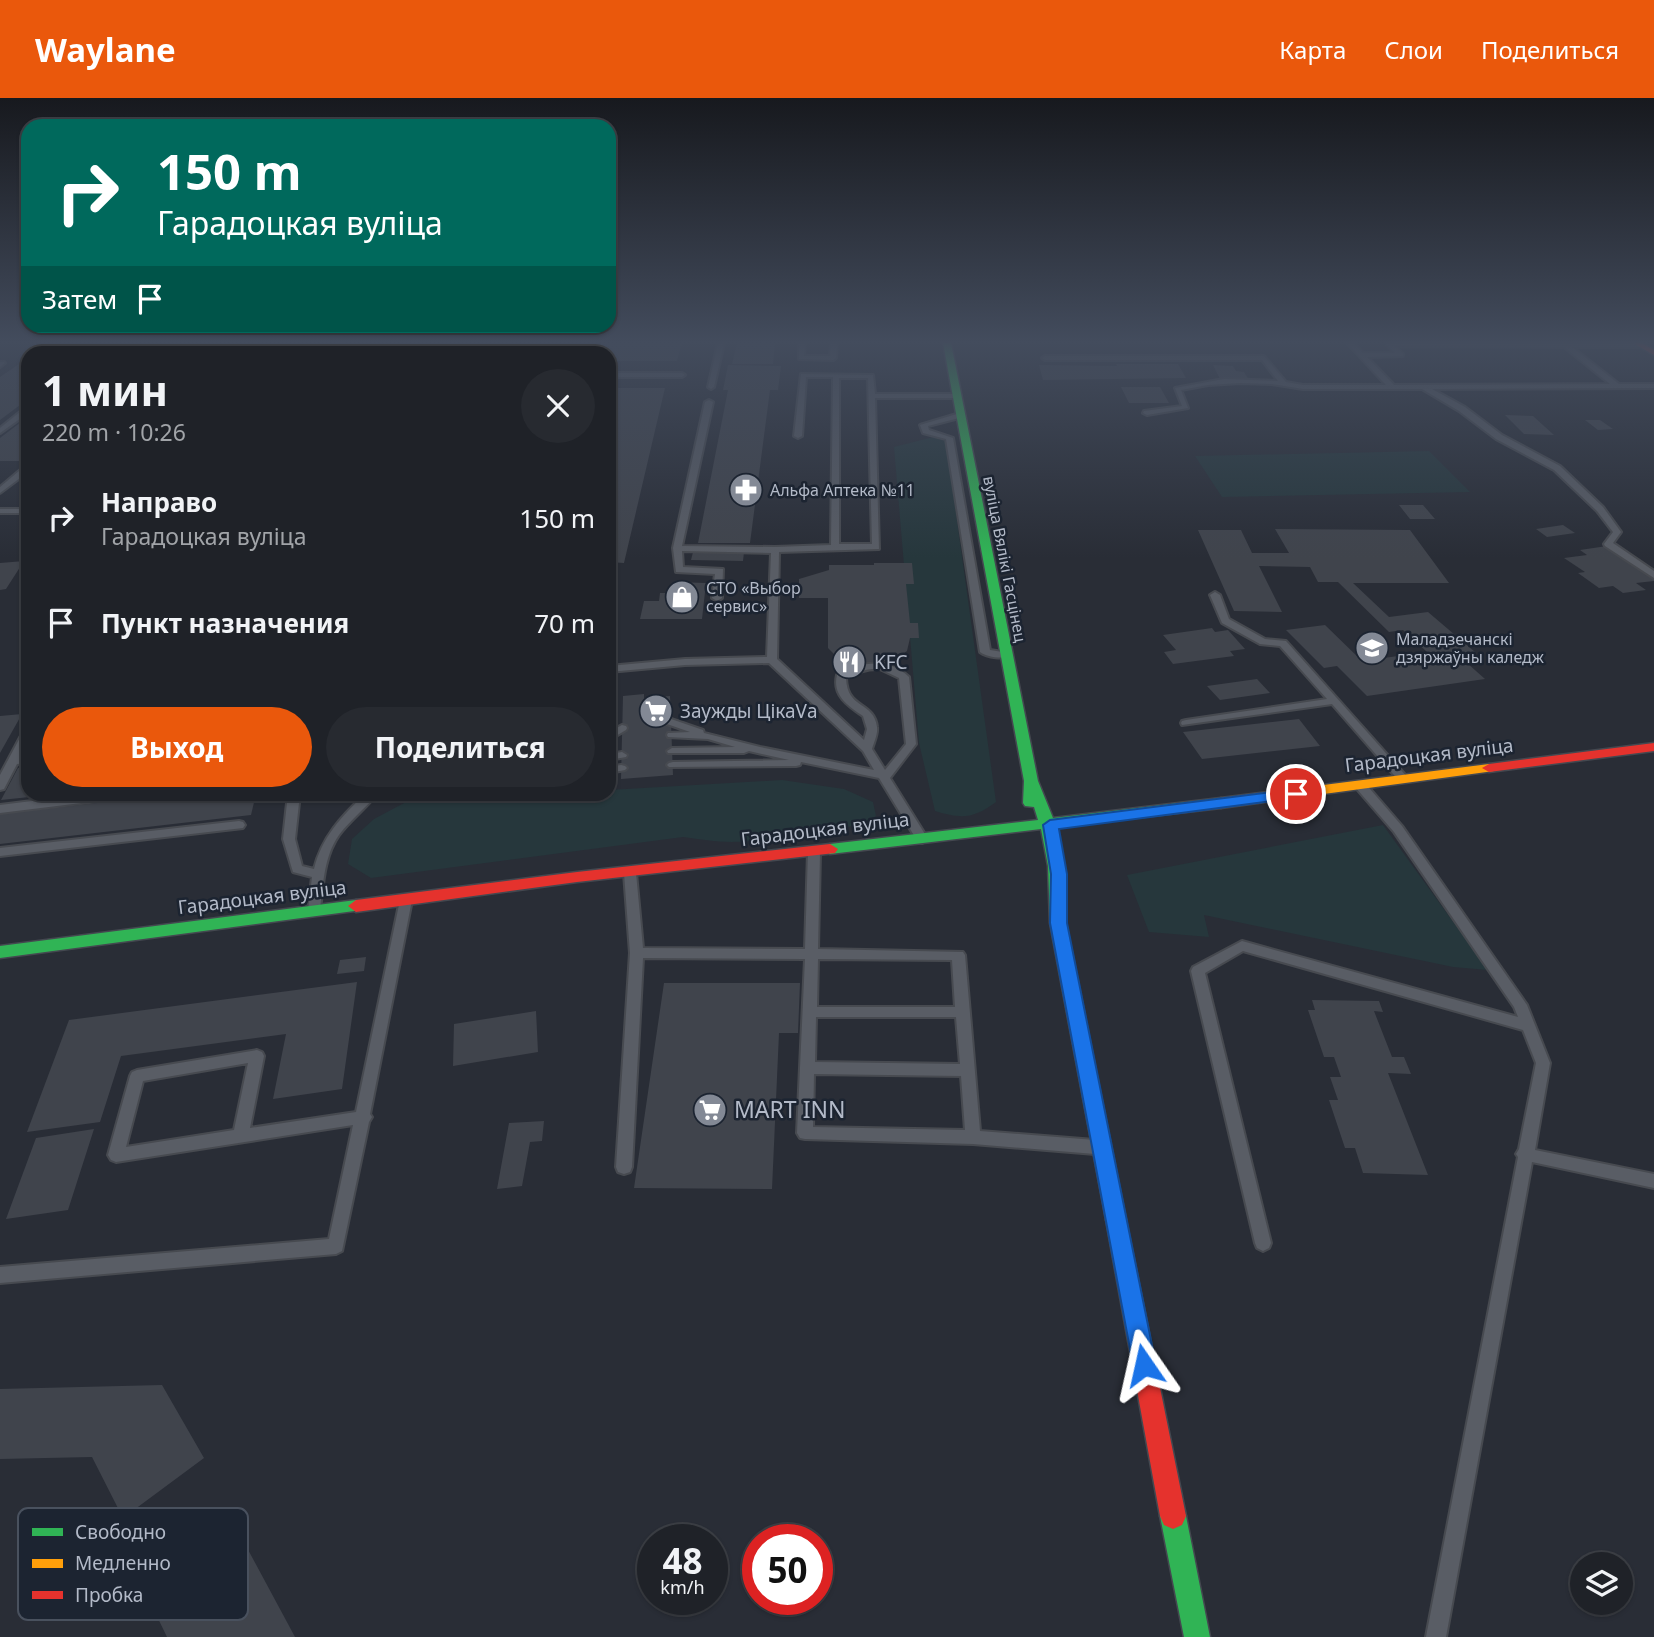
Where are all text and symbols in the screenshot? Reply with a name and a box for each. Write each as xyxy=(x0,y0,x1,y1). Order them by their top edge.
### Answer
text: Waylane xyxy=(35,27,176,72)
text: Карта xyxy=(1279,33,1346,66)
text: Слои xyxy=(1384,33,1443,66)
text: Поделиться xyxy=(1481,33,1619,66)
text: 150 m xyxy=(157,138,302,204)
icon: right xyxy=(42,147,133,238)
text: Гарадоцкая вуліца xyxy=(157,201,443,244)
icon: arrive xyxy=(131,280,169,318)
text: Затем xyxy=(42,281,117,317)
text: 1 мин xyxy=(42,361,168,418)
button: close xyxy=(521,369,595,443)
text: 220 m · 10:26 xyxy=(42,416,186,448)
pharmacy icon: Альфа Аптека №11 xyxy=(727,471,765,509)
street label: вуліца Вялікі Гасцінец xyxy=(978,474,1032,644)
place label: Альфа Аптека №11 xyxy=(770,479,915,501)
text: Направо xyxy=(101,484,217,520)
icon: right xyxy=(42,499,80,537)
text: 150 m xyxy=(519,500,595,536)
text: Гарадоцкая вуліца xyxy=(101,520,306,552)
place label: СТО «Выбор сервис» xyxy=(706,577,801,617)
shop icon: СТО «Выбор сервис» xyxy=(663,578,701,616)
icon: arrive xyxy=(42,604,80,642)
text: Пункт назначения xyxy=(101,605,349,641)
text: 70 m xyxy=(534,605,595,641)
place label: Маладзечанскі дзяржаўны каледж xyxy=(1396,628,1545,668)
school or university icon: Маладзечанскі дзяржаўны каледж xyxy=(1353,629,1391,667)
restaurant icon: KFC xyxy=(830,643,868,681)
place label: KFC xyxy=(874,649,908,675)
supermarket icon: Заужды ЦікаVа xyxy=(637,692,675,730)
place label: Заужды ЦікаVа xyxy=(680,698,818,724)
button: Выход xyxy=(42,707,312,787)
button: Поделиться xyxy=(326,707,595,787)
street label: Гарадоцкая вуліца xyxy=(1343,732,1515,778)
pin xyxy=(1266,764,1326,824)
icon: arrive xyxy=(1277,775,1315,813)
street label: Гарадоцкая вуліца xyxy=(739,806,911,852)
street label: Гарадоцкая вуліца xyxy=(176,874,348,920)
supermarket icon: MART INN xyxy=(691,1091,729,1129)
place label: MART INN xyxy=(734,1093,845,1125)
position arrow xyxy=(1107,1328,1181,1402)
legend xyxy=(18,1508,248,1620)
text: Свободно xyxy=(75,1519,166,1545)
speed limit sign: 50 xyxy=(742,1524,833,1615)
text: 48 xyxy=(662,1537,703,1584)
text: Медленно xyxy=(75,1550,171,1576)
map controls xyxy=(1570,1552,1633,1615)
button: layers xyxy=(1570,1552,1633,1615)
text: km/h xyxy=(660,1575,705,1599)
text: Пробка xyxy=(75,1582,143,1608)

